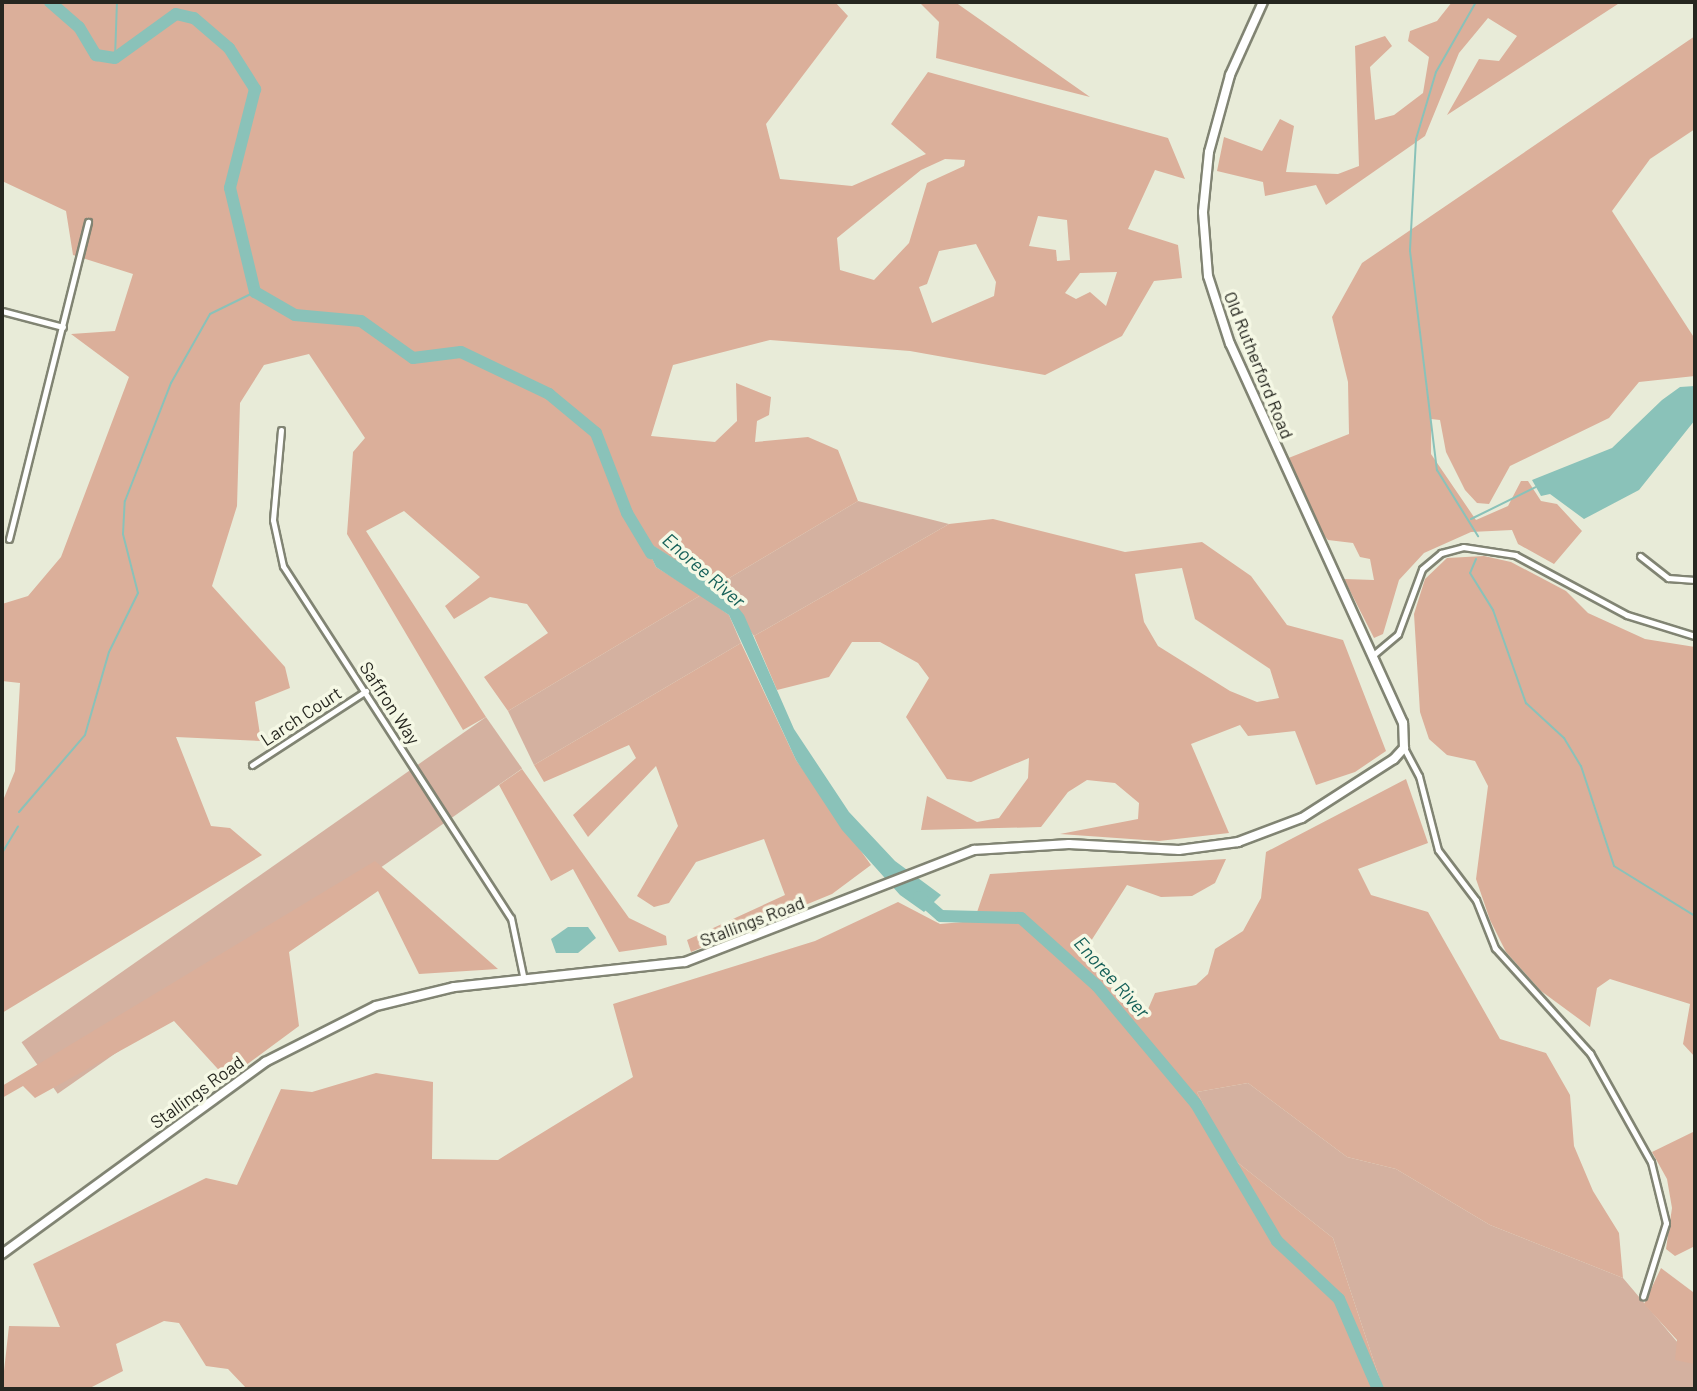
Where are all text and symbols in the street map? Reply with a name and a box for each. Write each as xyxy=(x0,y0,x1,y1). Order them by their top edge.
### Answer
street label: Old Rutherford Road xyxy=(1220,288,1298,442)
water label: Enoree River xyxy=(658,528,750,612)
street label: Saffron Way xyxy=(355,658,425,748)
street label: Larch Court xyxy=(256,682,346,750)
street label: Stallings Road xyxy=(697,891,807,951)
water label: Enoree River xyxy=(1069,932,1155,1022)
street label: Stallings Road xyxy=(146,1051,248,1133)

